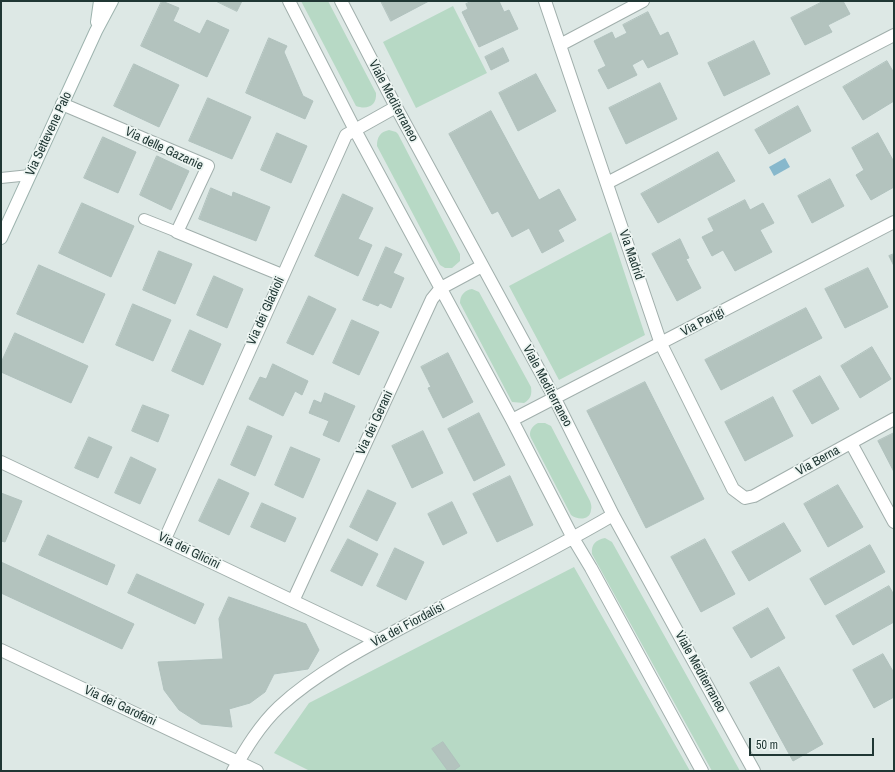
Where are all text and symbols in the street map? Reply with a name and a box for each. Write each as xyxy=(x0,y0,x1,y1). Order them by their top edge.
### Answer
street label: Viale Mediterraneo xyxy=(365,57,421,145)
street label: Via Settevene Palo xyxy=(23,89,75,179)
street label: Via delle Gazanie xyxy=(122,124,206,174)
street label: Via Madrid xyxy=(615,228,647,282)
street label: Via dei Gladioli xyxy=(244,274,288,348)
street label: Via Parigi xyxy=(678,304,728,340)
street label: Viale Mediterraneo xyxy=(519,342,575,430)
street label: Via dei Gerani xyxy=(353,388,397,458)
street label: Via Berna xyxy=(794,443,842,479)
street label: Via dei Glicini xyxy=(155,529,223,573)
street label: Via dei Fiordalisi xyxy=(369,599,447,651)
street label: Viale Mediterraneo xyxy=(671,629,729,715)
street label: Via dei Garofani xyxy=(81,682,159,730)
scale bar xyxy=(751,730,876,756)
text: 50 m xyxy=(756,737,778,753)

